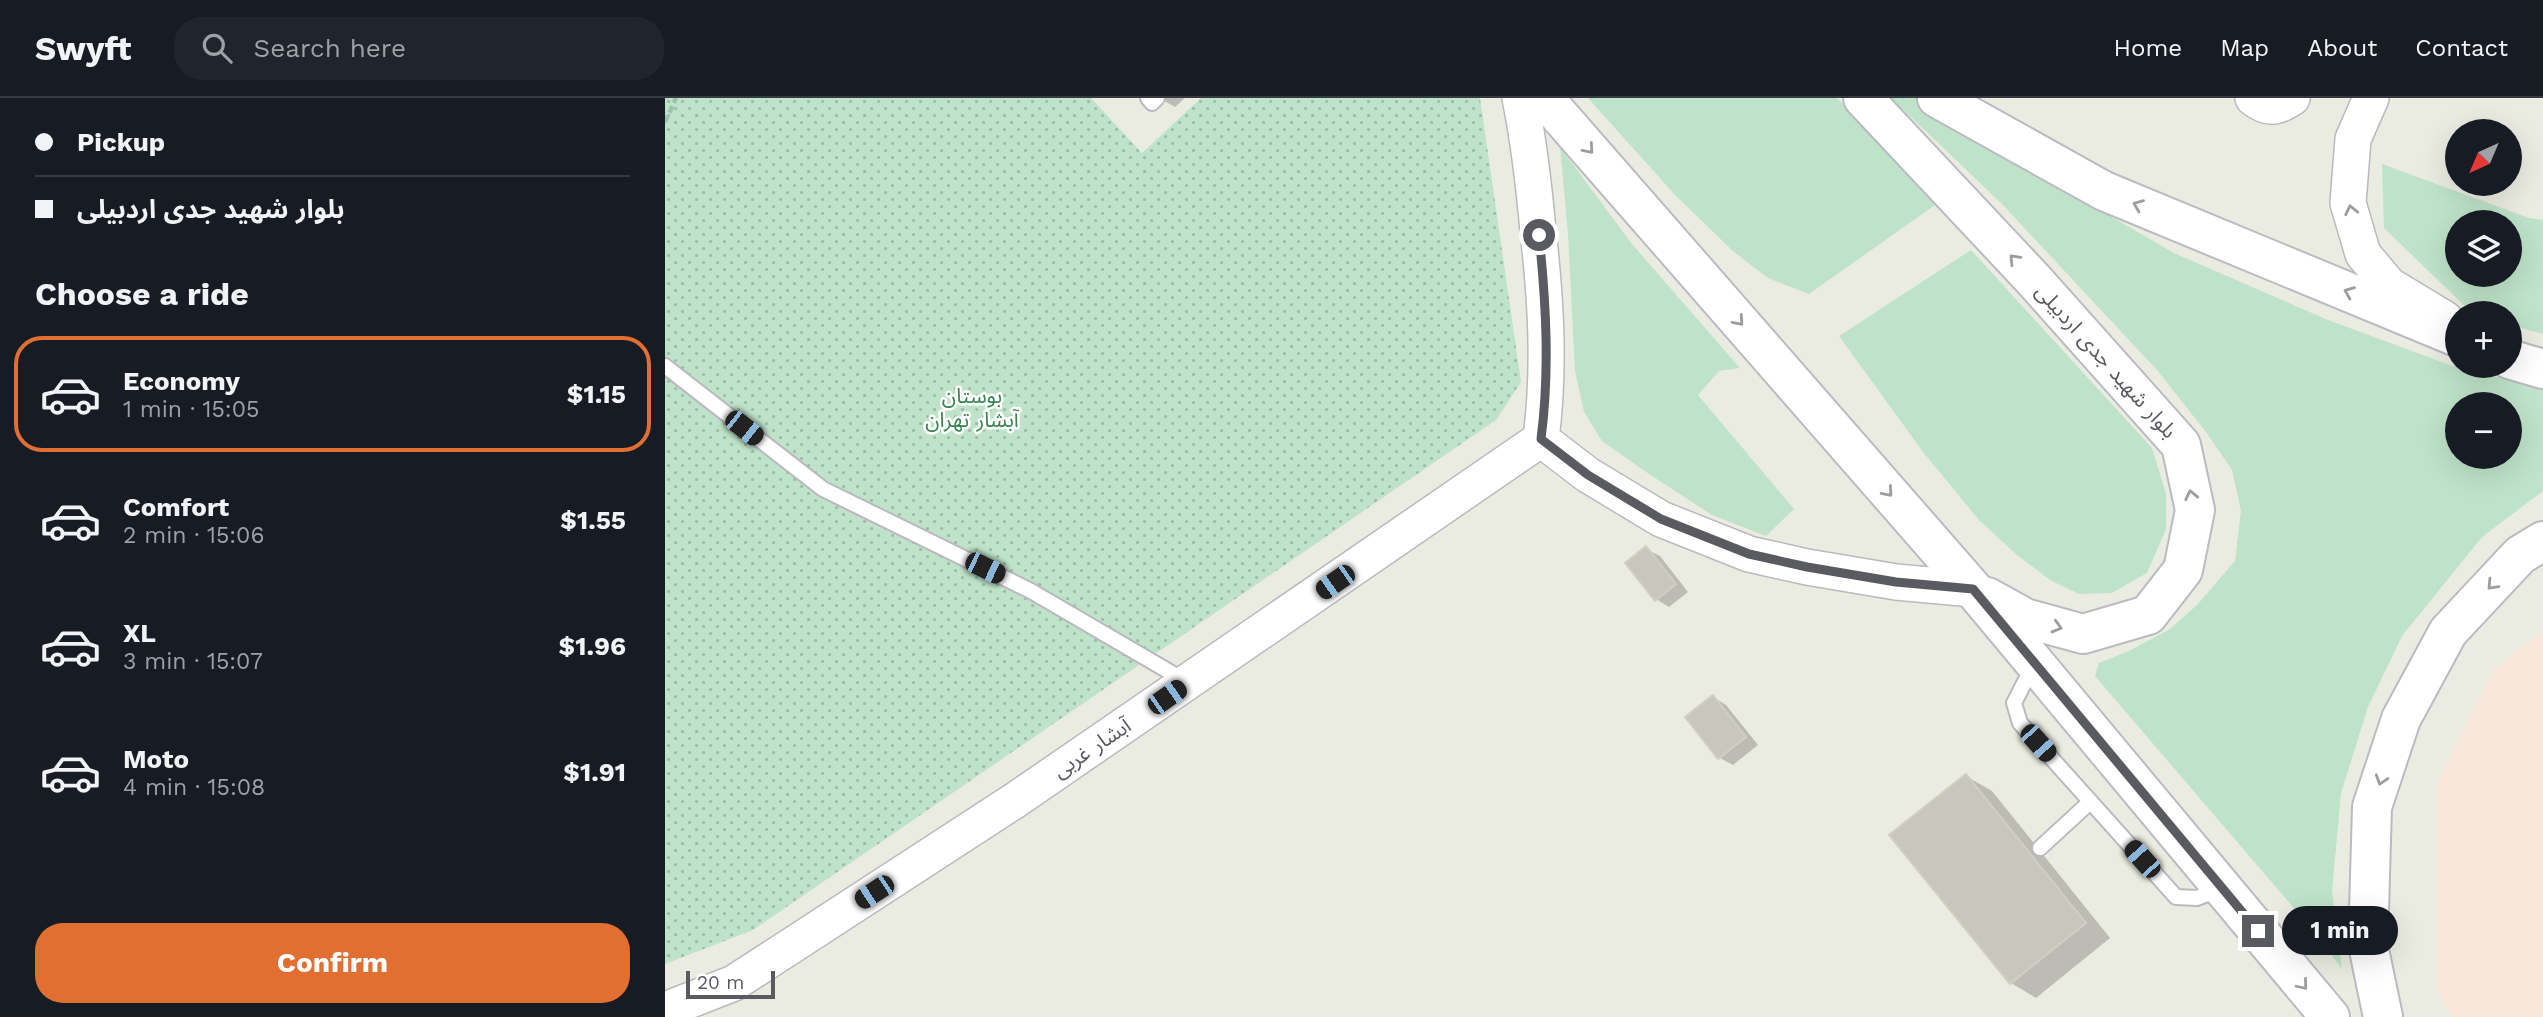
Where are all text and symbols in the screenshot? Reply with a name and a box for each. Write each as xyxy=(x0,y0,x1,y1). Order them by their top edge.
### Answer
search box xyxy=(174,17,664,80)
text: Swyft xyxy=(35,29,132,68)
icon: search xyxy=(198,29,236,67)
text: Search here xyxy=(254,33,406,63)
text: Home xyxy=(2114,34,2182,62)
text: Map xyxy=(2220,34,2269,62)
text: About xyxy=(2307,34,2377,62)
text: Contact xyxy=(2415,34,2508,62)
north arrow xyxy=(2445,119,2522,196)
map controls xyxy=(2445,119,2522,469)
text: Pickup xyxy=(77,127,165,157)
one-way arrow xyxy=(1581,141,1593,154)
text: بلوار شهید جدی اردبیلی xyxy=(77,194,344,224)
one-way arrow xyxy=(2133,200,2145,214)
one-way arrow xyxy=(2344,204,2359,216)
button: layers xyxy=(2445,210,2522,287)
route start xyxy=(1523,219,1555,251)
one-way arrow xyxy=(2010,254,2022,267)
text: Choose a ride xyxy=(35,275,249,313)
street label: بلوار شهید جدی اردبیلی xyxy=(2031,278,2182,443)
one-way arrow xyxy=(2343,287,2355,301)
button: + xyxy=(2445,301,2522,378)
one-way arrow xyxy=(1731,313,1743,326)
icon: car xyxy=(39,363,102,426)
text: Economy xyxy=(123,366,240,396)
text: $1.15 xyxy=(567,379,626,409)
park label: بوستان آبشار تهران xyxy=(925,383,1020,432)
button: − xyxy=(2445,392,2522,469)
text: 1 min · 15:05 xyxy=(123,396,259,423)
car xyxy=(721,407,768,449)
one-way arrow xyxy=(1880,484,1892,497)
icon: car xyxy=(39,489,102,552)
one-way arrow xyxy=(2185,489,2200,501)
text: Comfort xyxy=(123,492,229,522)
text: $1.55 xyxy=(560,505,626,535)
text: 2 min · 15:06 xyxy=(123,522,264,549)
car xyxy=(962,549,1009,587)
car xyxy=(1312,561,1359,603)
one-way arrow xyxy=(2487,577,2500,590)
icon: car xyxy=(39,615,102,678)
text: XL xyxy=(123,618,156,648)
one-way arrow xyxy=(2051,618,2063,633)
text: $1.96 xyxy=(559,631,626,661)
text: 3 min · 15:07 xyxy=(123,648,263,675)
car xyxy=(1144,676,1191,718)
street label: آبشار غربی xyxy=(1048,712,1136,783)
car xyxy=(2017,720,2060,766)
icon: car xyxy=(39,741,102,804)
text: Moto xyxy=(123,744,189,774)
text: $1.91 xyxy=(563,757,626,787)
text: 4 min · 15:08 xyxy=(123,774,265,801)
one-way arrow xyxy=(2375,774,2389,786)
car xyxy=(2121,836,2164,882)
car xyxy=(851,872,898,912)
callout: 1 min xyxy=(2283,906,2398,956)
route end xyxy=(2242,915,2274,947)
text: 1 min xyxy=(2310,917,2370,944)
button: Confirm xyxy=(35,923,630,1003)
scale bar xyxy=(686,968,775,1000)
text: 20 m xyxy=(697,971,744,994)
one-way arrow xyxy=(2295,976,2307,989)

